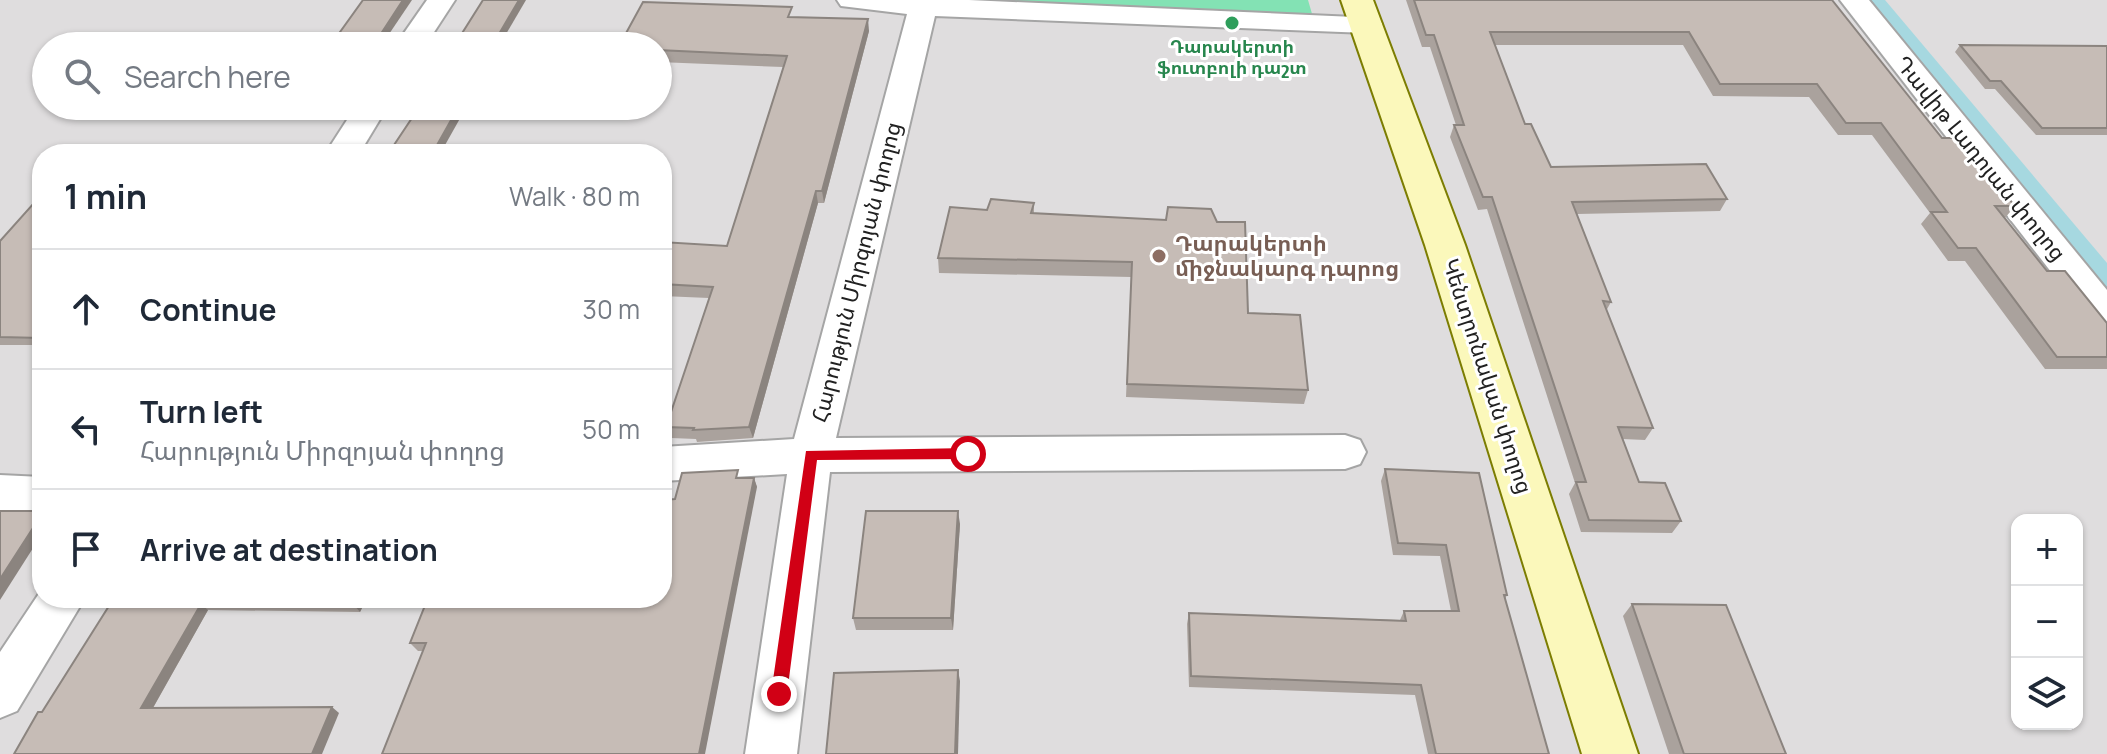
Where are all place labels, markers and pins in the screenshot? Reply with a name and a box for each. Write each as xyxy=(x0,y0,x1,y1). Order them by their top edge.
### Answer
marker: Դարակերտի ֆուտբոլի դաշտ xyxy=(1223,14,1241,32)
place label: Դարակերտի ֆուտբոլի դաշտ xyxy=(1157,34,1307,79)
place label: Դարակերտի միջնակարգ դպրոց xyxy=(1175,228,1399,283)
marker: Դարակերտի միջնակարգ դպրոց xyxy=(1150,247,1168,265)

